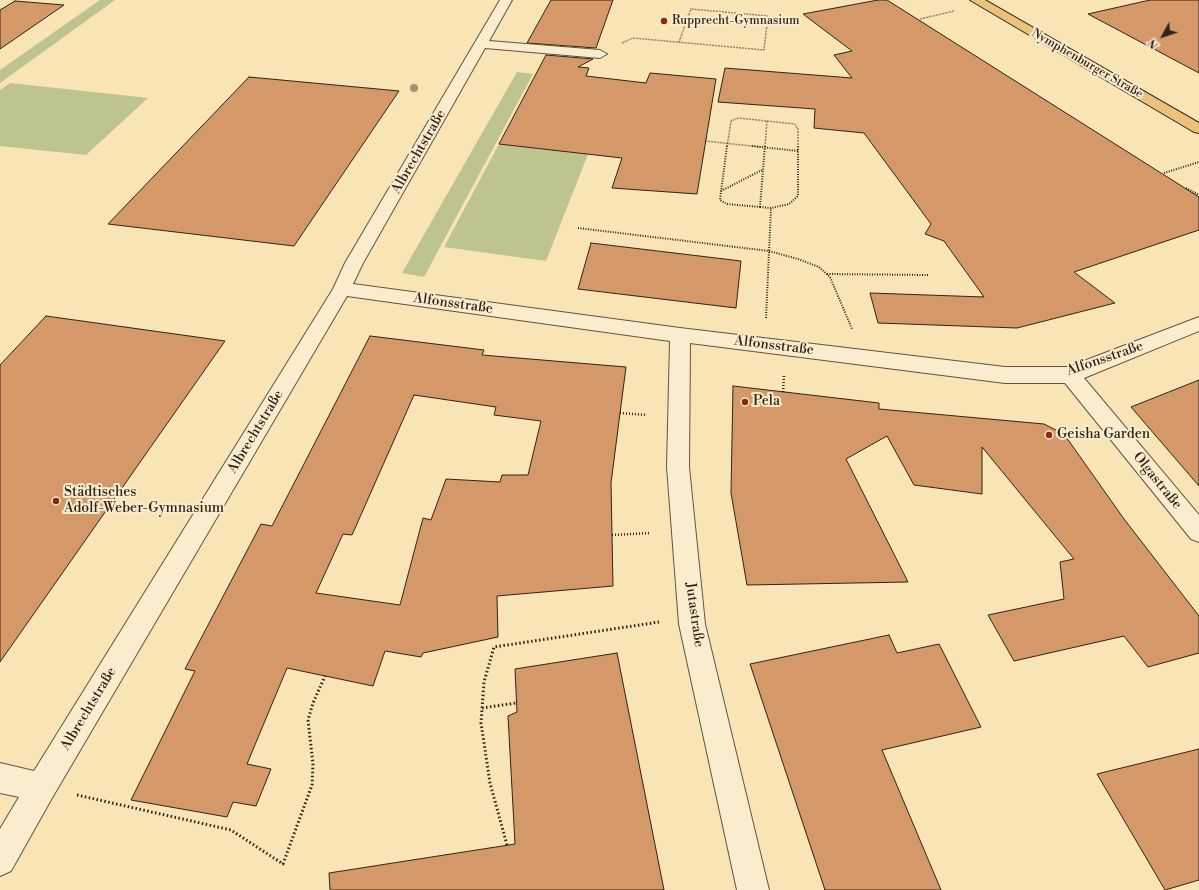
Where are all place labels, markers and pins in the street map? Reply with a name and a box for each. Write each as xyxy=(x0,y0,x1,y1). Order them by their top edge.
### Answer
place label: Rupprecht-Gymnasium xyxy=(672,14,800,28)
marker: Rupprecht-Gymnasium xyxy=(659,16,669,26)
place label: Pela xyxy=(753,394,780,410)
marker: Pela xyxy=(740,397,750,407)
place label: Geisha Garden xyxy=(1057,427,1150,443)
marker: Geisha Garden xyxy=(1044,430,1054,440)
place label: Städtisches Adolf-Weber-Gymnasium xyxy=(64,485,224,518)
marker: Städtisches Adolf-Weber-Gymnasium xyxy=(51,496,61,506)

